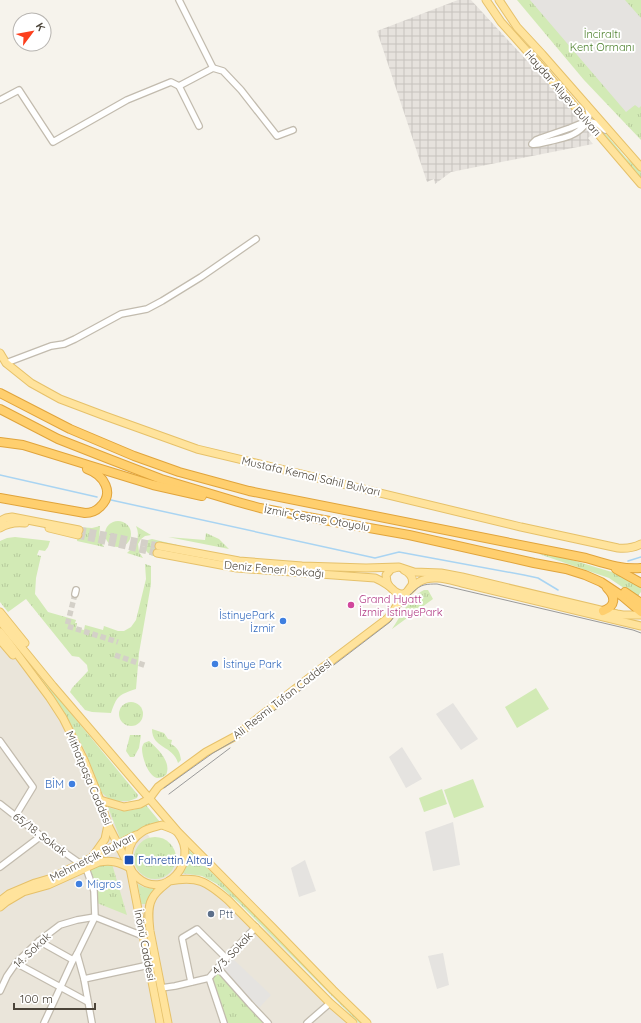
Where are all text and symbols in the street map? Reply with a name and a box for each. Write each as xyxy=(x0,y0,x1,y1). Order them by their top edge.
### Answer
north arrow xyxy=(12,12,52,52)
text: K xyxy=(33,20,48,33)
park label: İnciraltı Kent Ormanı xyxy=(570,27,634,54)
street label: Haydar Aliyev Bulvarı xyxy=(522,47,604,139)
street label: Mustafa Kemal Sahil Bulvarı xyxy=(240,453,382,499)
street label: İzmir-Çeşme Otoyolu xyxy=(263,502,371,534)
street label: Deniz Feneri Sokağı xyxy=(223,558,325,580)
place label: Grand Hyatt İzmir İstinyePark xyxy=(359,592,443,619)
marker: Grand Hyatt İzmir İstinyePark xyxy=(346,600,356,610)
place label: İstinyePark İzmir xyxy=(219,608,276,635)
marker: İstinyePark İzmir xyxy=(278,616,288,626)
street label: Ali Resmi Tufan Caddesi xyxy=(230,656,334,742)
place label: İstinye Park xyxy=(223,657,282,671)
marker: İstinye Park xyxy=(210,659,220,669)
street label: Mithatpaşa Caddesi xyxy=(63,729,115,827)
place label: BİM xyxy=(45,777,64,791)
marker: BİM xyxy=(67,779,77,789)
street label: 65/18. Sokak xyxy=(10,809,70,859)
street label: Mehmetçik Bulvarı xyxy=(47,830,137,884)
place label: Fahrettin Altay xyxy=(138,853,213,867)
marker: Fahrettin Altay xyxy=(123,854,135,866)
place label: Migros xyxy=(87,877,121,891)
marker: Migros xyxy=(74,879,84,889)
place label: Ptt xyxy=(219,907,233,921)
street label: İnönü Caddesi xyxy=(131,908,159,982)
marker: Ptt xyxy=(206,909,216,919)
street label: 14. Sokak xyxy=(10,929,54,971)
street label: 4/3. Sokak xyxy=(209,929,255,977)
scale bar xyxy=(14,985,95,1011)
text: 100 m xyxy=(20,991,53,1006)

